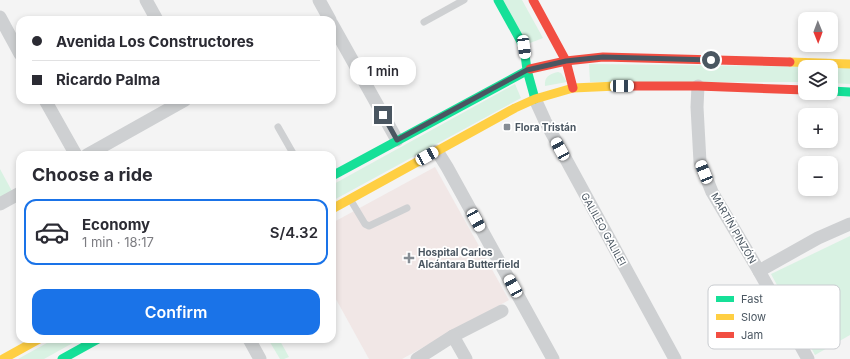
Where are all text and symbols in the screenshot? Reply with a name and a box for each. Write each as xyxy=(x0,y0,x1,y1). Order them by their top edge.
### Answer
north arrow xyxy=(798,12,838,52)
map controls xyxy=(798,12,838,196)
text: Avenida Los Constructores xyxy=(56,32,254,51)
car xyxy=(516,34,532,60)
route start xyxy=(702,51,720,69)
callout: 1 min xyxy=(350,57,416,85)
button: layers xyxy=(798,60,838,100)
text: 1 min xyxy=(367,63,399,79)
text: Ricardo Palma xyxy=(56,70,160,89)
car xyxy=(610,80,634,92)
route end xyxy=(374,106,392,124)
button: + xyxy=(798,108,838,148)
place label: Flora Tristán xyxy=(515,121,576,133)
marker: Flora Tristán xyxy=(502,122,512,132)
car xyxy=(549,136,571,162)
car xyxy=(414,145,440,167)
button: − xyxy=(798,156,838,196)
car xyxy=(694,159,714,185)
text: Choose a ride xyxy=(32,164,153,185)
street label: GALILEO GALILEI xyxy=(579,190,629,268)
street label: MARTÍN PINZÓN xyxy=(709,190,760,265)
car xyxy=(465,207,487,233)
icon: car xyxy=(34,214,70,250)
text: Economy xyxy=(82,215,150,234)
text: S/4.32 xyxy=(270,223,318,242)
text: 1 min · 18:17 xyxy=(82,234,154,250)
place label: Hospital Carlos Alcántara Butterfield xyxy=(418,246,520,270)
marker: Hospital Carlos Alcántara Butterfield xyxy=(403,252,415,264)
car xyxy=(502,273,524,299)
legend xyxy=(708,285,840,349)
button: Confirm xyxy=(32,289,320,335)
text: Fast xyxy=(741,292,763,306)
text: Slow xyxy=(741,310,766,324)
text: Jam xyxy=(741,328,763,342)

